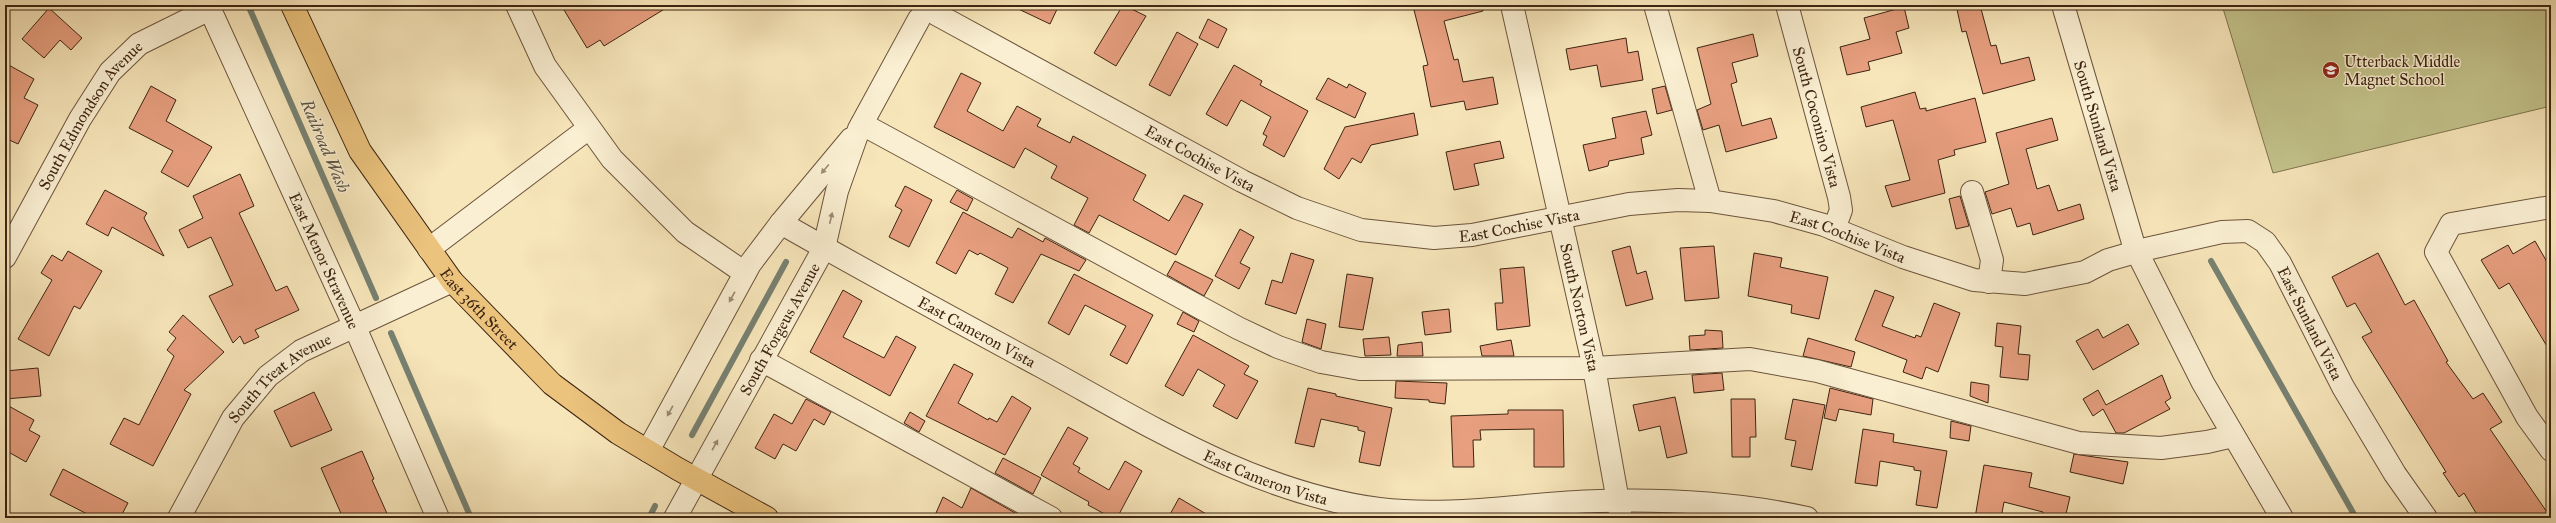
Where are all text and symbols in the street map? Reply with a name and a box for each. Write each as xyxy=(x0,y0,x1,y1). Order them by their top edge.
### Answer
street label: South Edmondson Avenue xyxy=(34,36,146,193)
street label: South Coconino Vista xyxy=(1789,44,1846,190)
place label: Utterback Middle Magnet School xyxy=(2344,52,2461,90)
street label: South Sunland Vista xyxy=(2070,58,2127,194)
school or university icon: Utterback Middle Magnet School xyxy=(2321,60,2341,80)
water label: Railroad Wash xyxy=(296,95,354,196)
street label: East Cochise Vista xyxy=(1142,121,1258,196)
one-way arrow xyxy=(820,164,829,175)
street label: East Menor Stravenue xyxy=(285,189,364,332)
street label: East Cochise Vista xyxy=(1458,205,1581,246)
street label: East Cochise Vista xyxy=(1788,206,1908,267)
one-way arrow xyxy=(829,212,835,224)
street label: South Norton Vista xyxy=(1557,241,1604,373)
street label: South Forgeus Avenue xyxy=(735,259,824,398)
street label: East Sunland Vista xyxy=(2274,263,2347,383)
street label: East 36th Street xyxy=(436,264,523,353)
one-way arrow xyxy=(729,291,736,303)
street label: East Cameron Vista xyxy=(915,292,1039,371)
street label: South Treat Avenue xyxy=(224,329,334,427)
one-way arrow xyxy=(666,405,673,417)
one-way arrow xyxy=(711,439,718,451)
street label: East Cameron Vista xyxy=(1201,445,1330,508)

